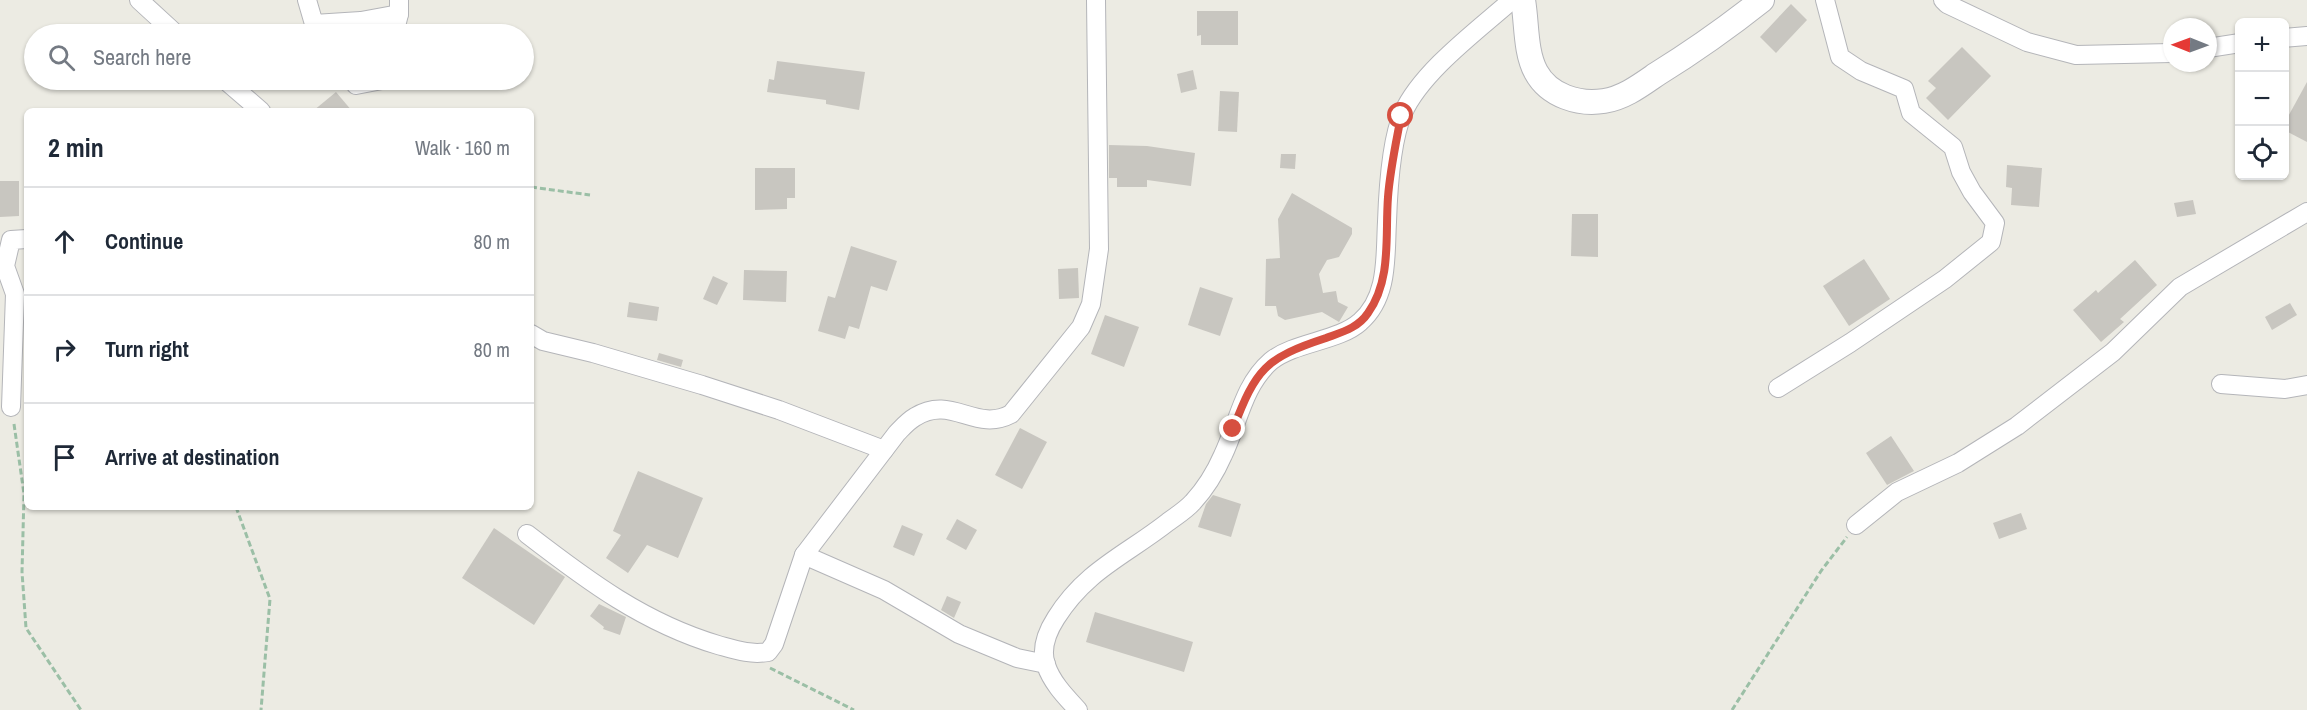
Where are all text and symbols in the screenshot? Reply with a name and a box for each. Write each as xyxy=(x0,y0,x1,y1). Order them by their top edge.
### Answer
north arrow xyxy=(2163,18,2217,72)
map controls xyxy=(2235,18,2289,180)
button: + xyxy=(2235,18,2289,72)
search box xyxy=(24,24,534,90)
icon: search xyxy=(45,41,78,74)
text: Search here xyxy=(93,42,191,72)
button: − xyxy=(2235,72,2289,126)
route start xyxy=(1387,102,1413,128)
button: locate xyxy=(2235,126,2289,180)
text: 2 min xyxy=(48,130,104,165)
text: Walk · 160 m xyxy=(415,134,510,161)
icon: ahead xyxy=(48,225,81,258)
text: Continue xyxy=(105,226,183,256)
text: 80 m xyxy=(474,228,510,255)
icon: right xyxy=(48,333,81,366)
text: Turn right xyxy=(105,334,189,364)
text: 80 m xyxy=(474,336,510,363)
route end xyxy=(1219,415,1245,441)
icon: arrive xyxy=(48,441,81,474)
text: Arrive at destination xyxy=(105,442,279,472)

